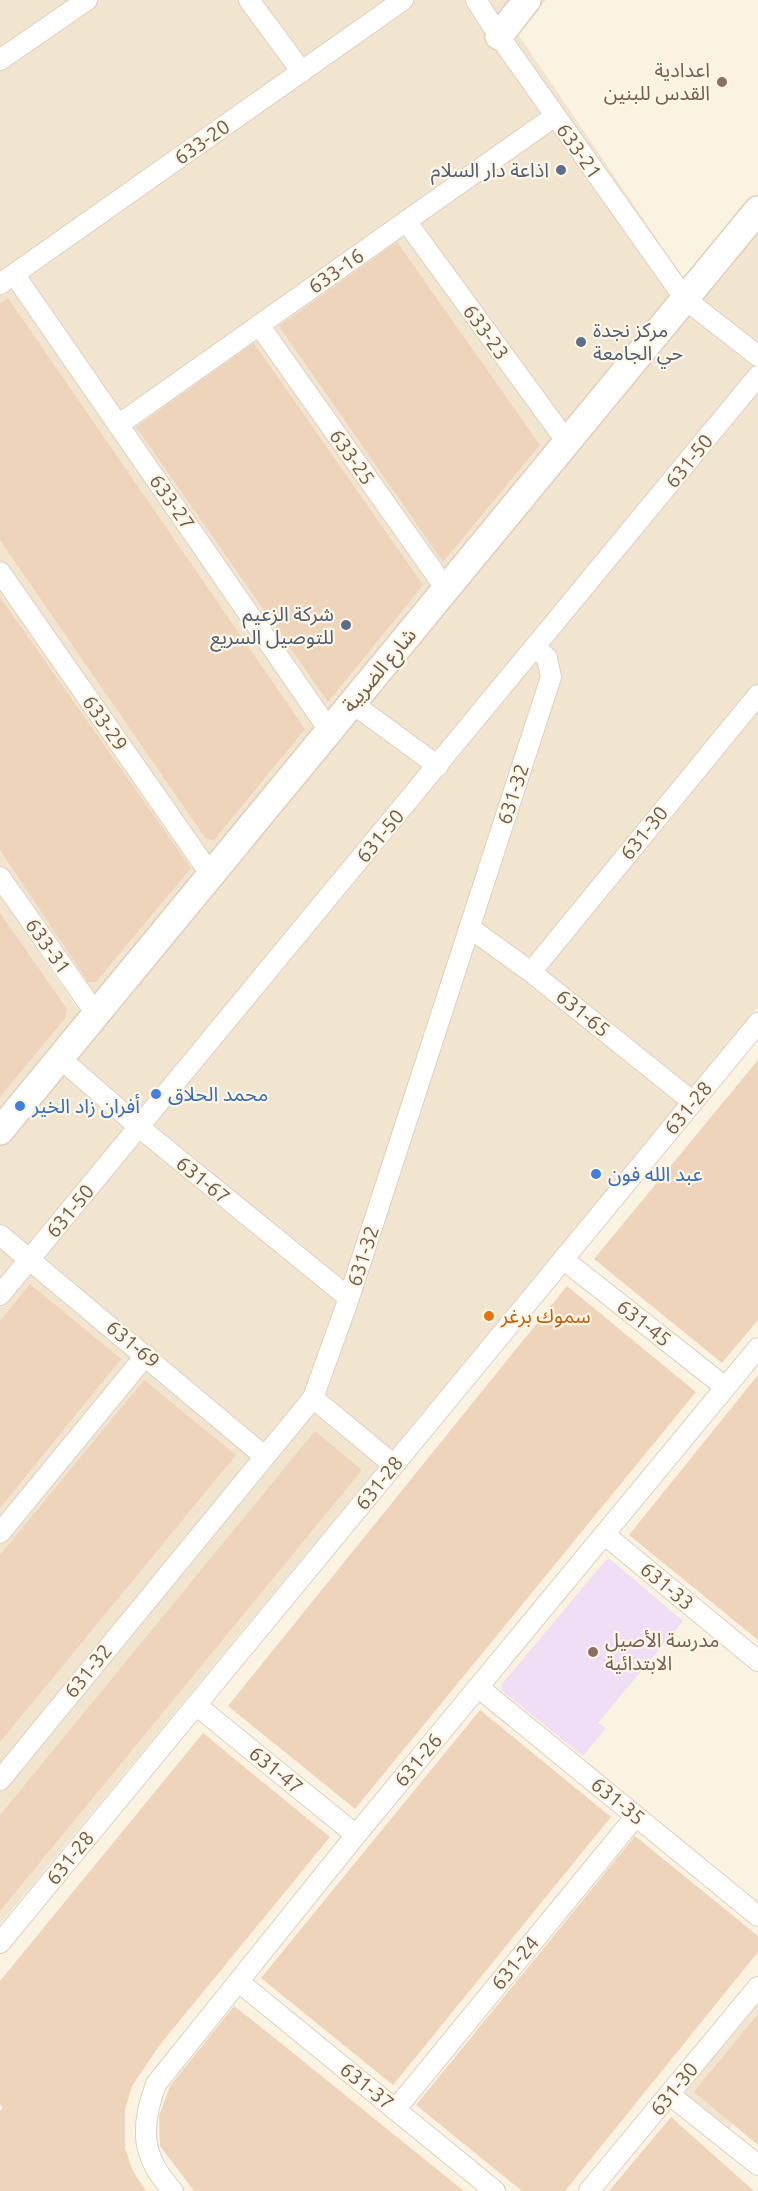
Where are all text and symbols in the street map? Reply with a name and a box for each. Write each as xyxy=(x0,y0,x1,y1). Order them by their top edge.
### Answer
place label: اعدادية القدس للبنين xyxy=(604,58,710,105)
marker: اعدادية القدس للبنين xyxy=(715,75,729,89)
street label: 633-20 xyxy=(170,114,234,169)
street label: 633-21 xyxy=(552,119,607,183)
place label: اذاعة دار السلام xyxy=(431,158,549,185)
marker: اذاعة دار السلام xyxy=(554,163,568,177)
street label: 633-16 xyxy=(304,243,368,298)
street label: 633-23 xyxy=(459,300,514,364)
place label: مركز نجدة حي الجامعة xyxy=(593,318,683,369)
marker: مركز نجدة حي الجامعة xyxy=(574,335,588,349)
street label: 633-25 xyxy=(325,425,380,489)
street label: 631-50 xyxy=(660,429,717,492)
street label: 633-27 xyxy=(145,470,200,534)
place label: شركة الزعيم للتوصيل السريع xyxy=(210,602,334,652)
marker: شركة الزعيم للتوصيل السريع xyxy=(339,618,353,632)
street label: شارع الضريبة xyxy=(337,623,423,719)
street label: 633-29 xyxy=(78,691,133,755)
street label: 631-32 xyxy=(492,761,533,827)
street label: 631-30 xyxy=(615,801,672,864)
street label: 631-50 xyxy=(351,804,408,867)
street label: 633-31 xyxy=(21,914,76,978)
street label: 631-65 xyxy=(552,984,615,1041)
street label: 631-28 xyxy=(659,1076,716,1139)
place label: محمد الحلاق xyxy=(168,1082,268,1105)
marker: محمد الحلاق xyxy=(149,1087,163,1101)
place label: أفران زاد الخير xyxy=(31,1094,140,1118)
marker: أفران زاد الخير xyxy=(13,1099,27,1113)
street label: 631-67 xyxy=(172,1151,235,1208)
place label: عبد الله فون xyxy=(608,1162,702,1186)
marker: عبد الله فون xyxy=(589,1167,603,1181)
street label: 631-50 xyxy=(41,1179,98,1242)
street label: 631-32 xyxy=(342,1223,383,1289)
street label: 631-45 xyxy=(613,1294,676,1351)
place label: سموك برغر xyxy=(500,1304,591,1328)
marker: سموك برغر xyxy=(482,1309,496,1323)
street label: 631-69 xyxy=(102,1315,165,1372)
street label: 631-28 xyxy=(350,1451,407,1514)
street label: 631-33 xyxy=(636,1557,699,1614)
place label: مدرسة الأصيل الابتدائية xyxy=(605,1628,719,1674)
street label: 631-32 xyxy=(59,1639,116,1702)
marker: مدرسة الأصيل الابتدائية xyxy=(586,1645,600,1659)
street label: 631-26 xyxy=(389,1728,446,1791)
street label: 631-47 xyxy=(245,1741,308,1798)
street label: 631-35 xyxy=(587,1772,650,1829)
street label: 631-28 xyxy=(41,1826,98,1889)
street label: 631-24 xyxy=(486,1931,543,1994)
street label: 631-37 xyxy=(336,2057,399,2114)
street label: 631-30 xyxy=(645,2057,702,2120)

